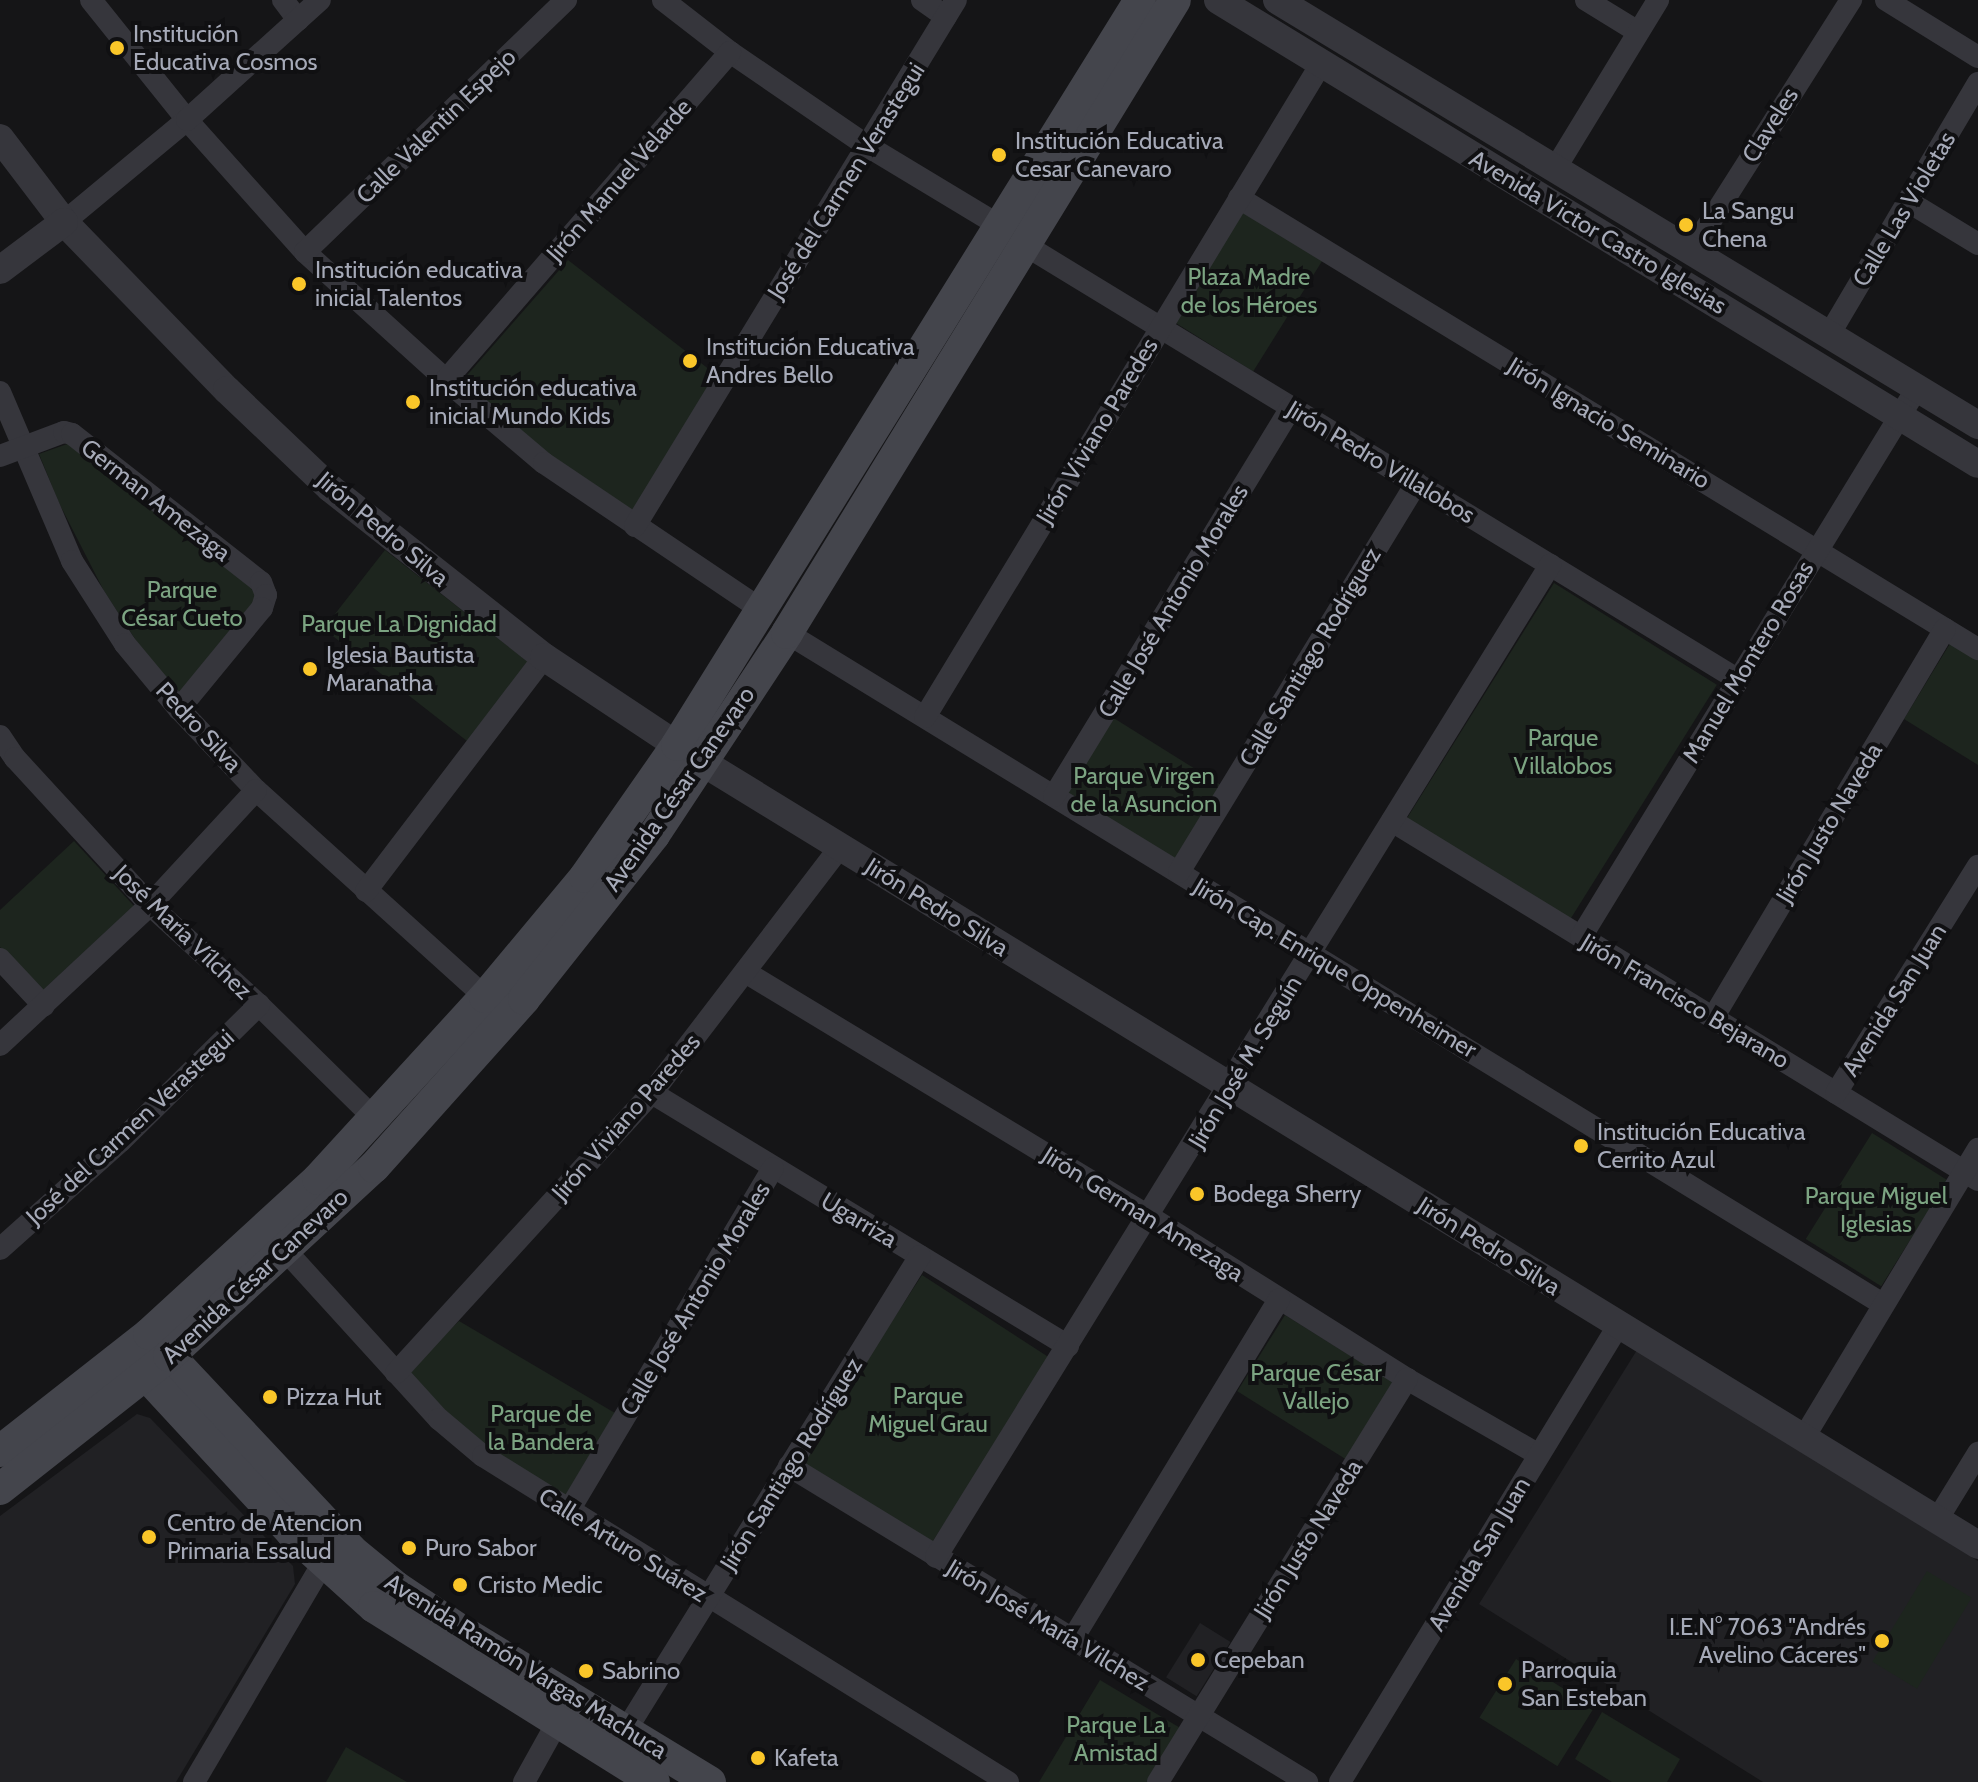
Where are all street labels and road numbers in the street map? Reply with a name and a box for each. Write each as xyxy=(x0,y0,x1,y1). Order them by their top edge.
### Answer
street label: Calle Valentin Espejo xyxy=(350,43,522,209)
street label: José del Carmen Verastegui xyxy=(761,57,931,305)
street label: Claveles xyxy=(1736,82,1804,168)
street label: Jirón Manuel Velarde xyxy=(541,93,697,267)
street label: Calle Las Violetas xyxy=(1846,126,1962,292)
street label: Avenida Victor Castro Iglesias xyxy=(1464,144,1732,320)
street label: Jirón Viviano Paredes xyxy=(1030,333,1164,529)
street label: Jirón Ignacio Seminario xyxy=(1503,351,1715,495)
street label: Jirón Pedro Villalobos xyxy=(1282,395,1480,529)
street label: German Amezaga xyxy=(76,433,236,567)
street label: Jirón Pedro Silva xyxy=(311,466,455,592)
street label: Calle José Antonio Morales xyxy=(1092,479,1254,723)
street label: Calle Santiago Rodríguez xyxy=(1233,542,1387,772)
street label: Manuel Montero Rosas xyxy=(1676,556,1820,768)
street label: Pedro Silva xyxy=(150,676,248,778)
street label: Avenida César Canevaro xyxy=(597,681,761,897)
street label: Jirón Justo Naveda xyxy=(1770,738,1888,908)
street label: Jirón Pedro Silva xyxy=(860,852,1014,962)
street label: José María Vílchez xyxy=(108,859,258,1005)
street label: Jirón Cap. Enrique Oppenheimer xyxy=(1188,872,1482,1064)
street label: Avenida San Juan xyxy=(1836,918,1952,1082)
street label: Jirón Francisco Bejarano xyxy=(1576,927,1794,1075)
street label: Jirón José M. Seguín xyxy=(1182,971,1308,1153)
street label: José del Carmen Verastegui xyxy=(20,1023,240,1231)
street label: Jirón Viviano Paredes xyxy=(546,1028,706,1206)
street label: Jirón German Amezaga xyxy=(1037,1140,1249,1288)
street label: Calle José Antonio Morales xyxy=(614,1177,776,1421)
street label: Avenida César Canevaro xyxy=(156,1182,354,1370)
street label: Ugarriza xyxy=(816,1186,902,1254)
street label: Jirón Pedro Silva xyxy=(1412,1191,1566,1301)
street label: Jirón Santiago Rodríguez xyxy=(714,1352,868,1576)
street label: Jirón Justo Naveda xyxy=(1248,1454,1368,1624)
street label: Avenida San Juan xyxy=(1422,1472,1536,1636)
street label: Calle Arturo Suárez xyxy=(534,1482,712,1608)
street label: Jirón José María Vilchez xyxy=(942,1553,1154,1697)
street label: Avenida Ramón Vargas Machuca xyxy=(380,1567,672,1765)

